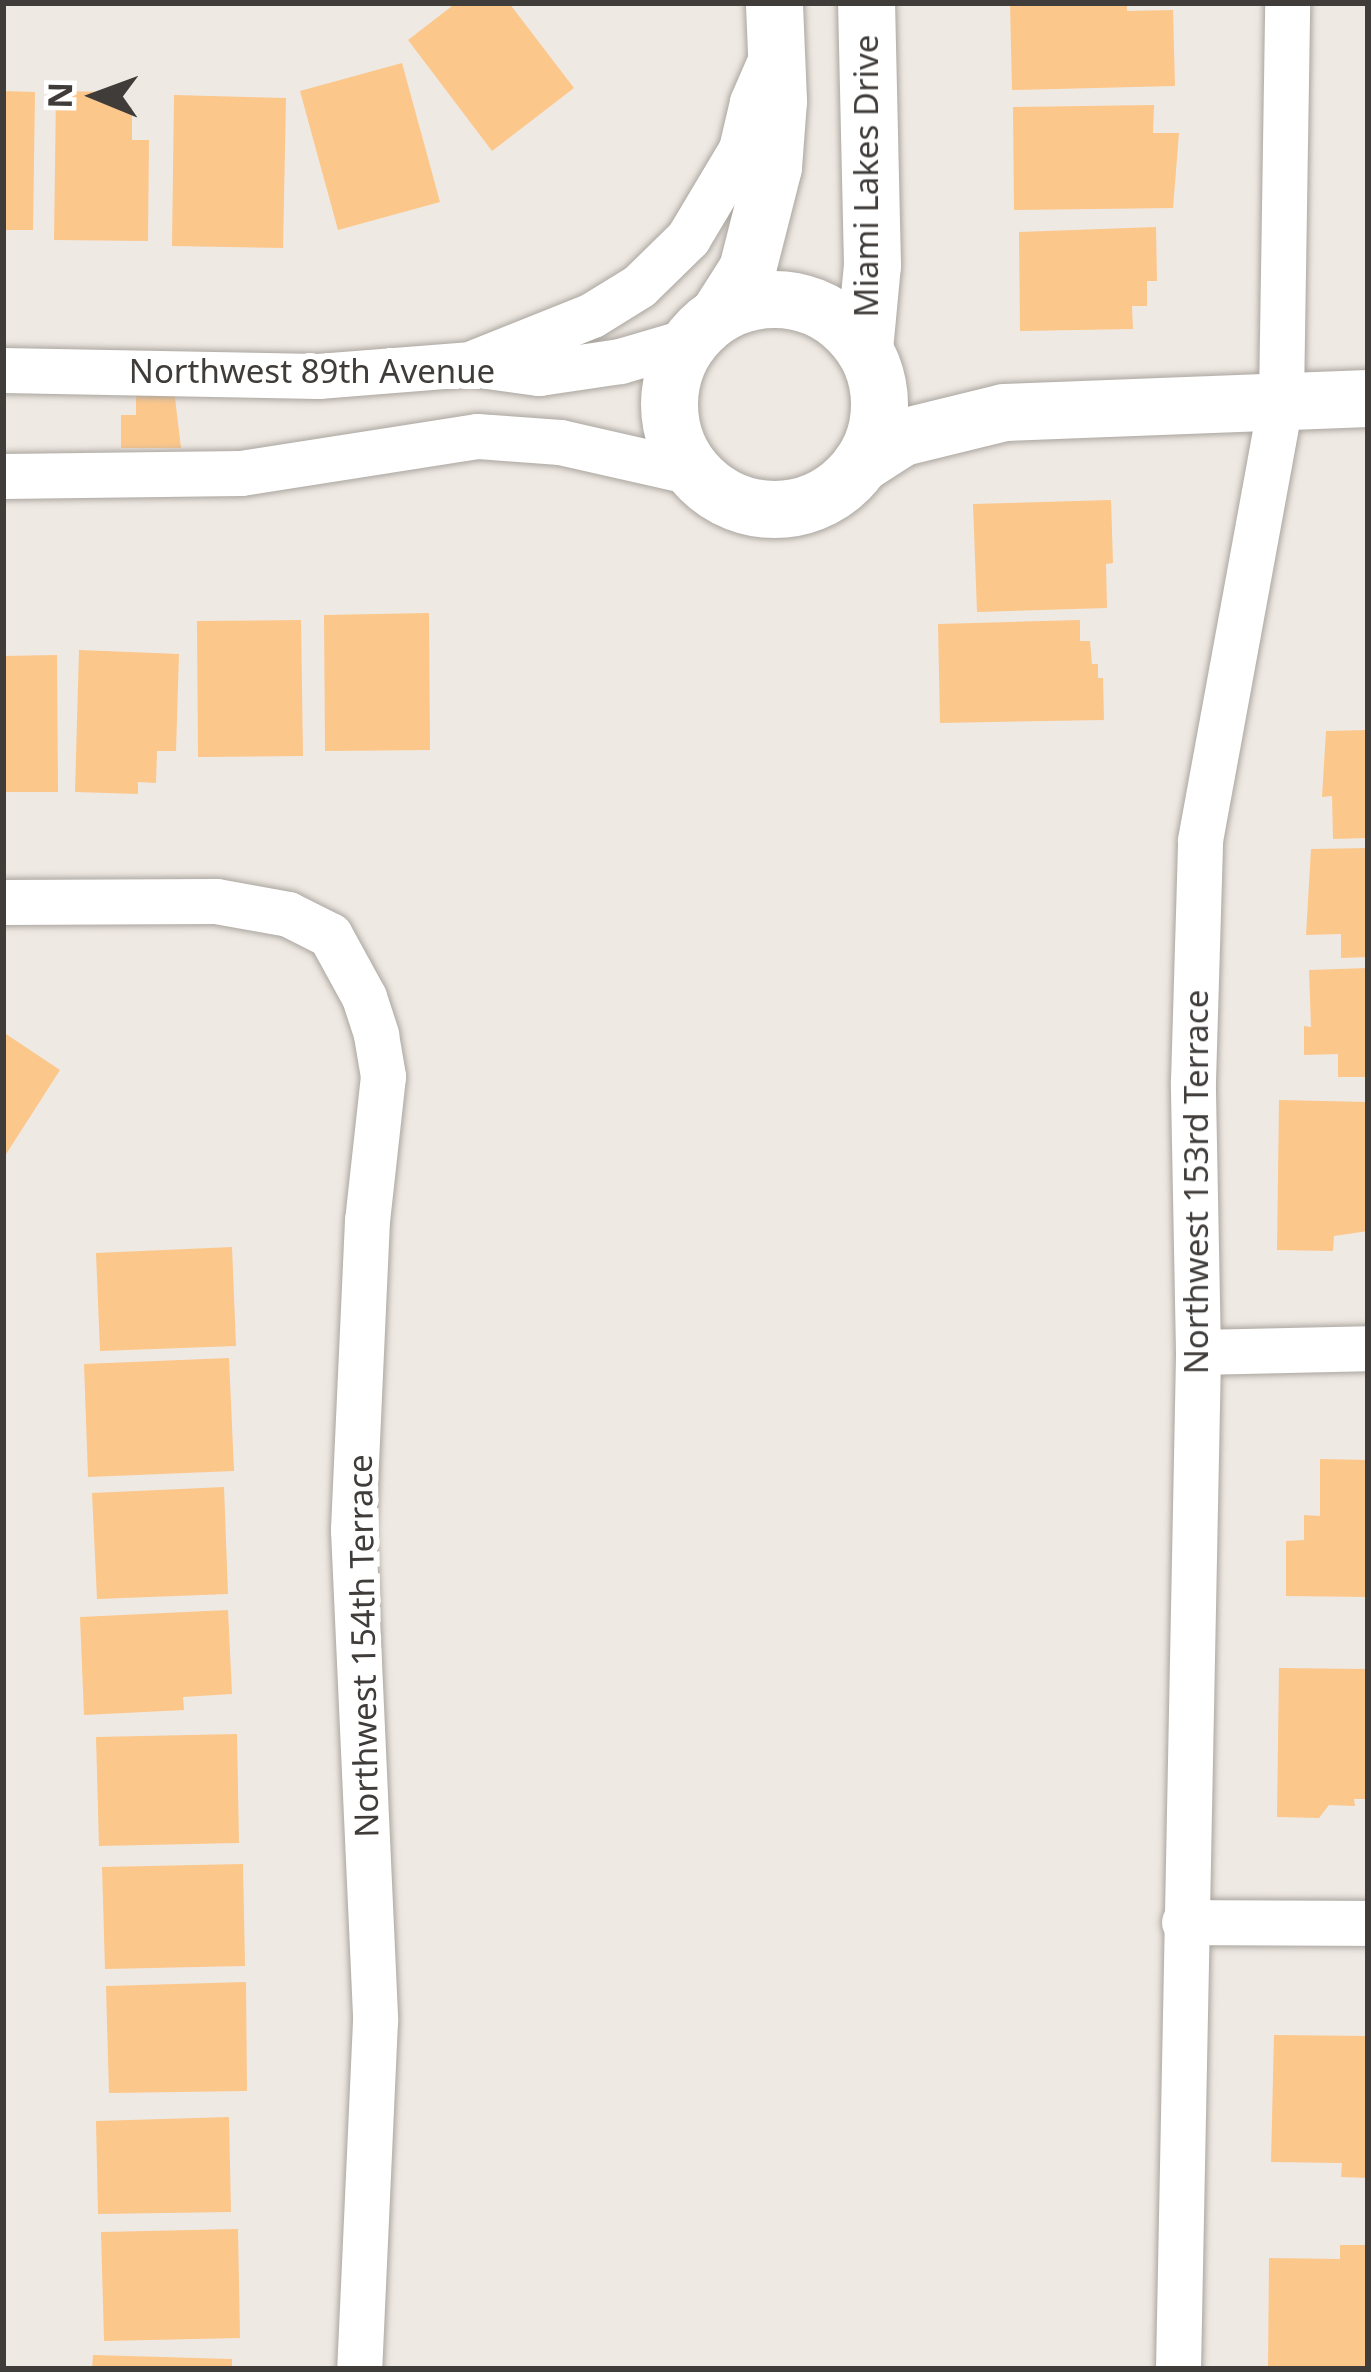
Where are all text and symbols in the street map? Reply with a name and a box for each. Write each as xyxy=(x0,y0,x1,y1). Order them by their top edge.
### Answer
street label: Miami Lakes Drive xyxy=(846,35,886,317)
north arrow xyxy=(36,36,156,156)
text: N xyxy=(37,82,82,109)
street label: Northwest 89th Avenue xyxy=(129,351,495,391)
street label: Northwest 153rd Terrace xyxy=(1176,990,1216,1374)
street label: Northwest 154th Terrace xyxy=(340,1454,386,1838)

